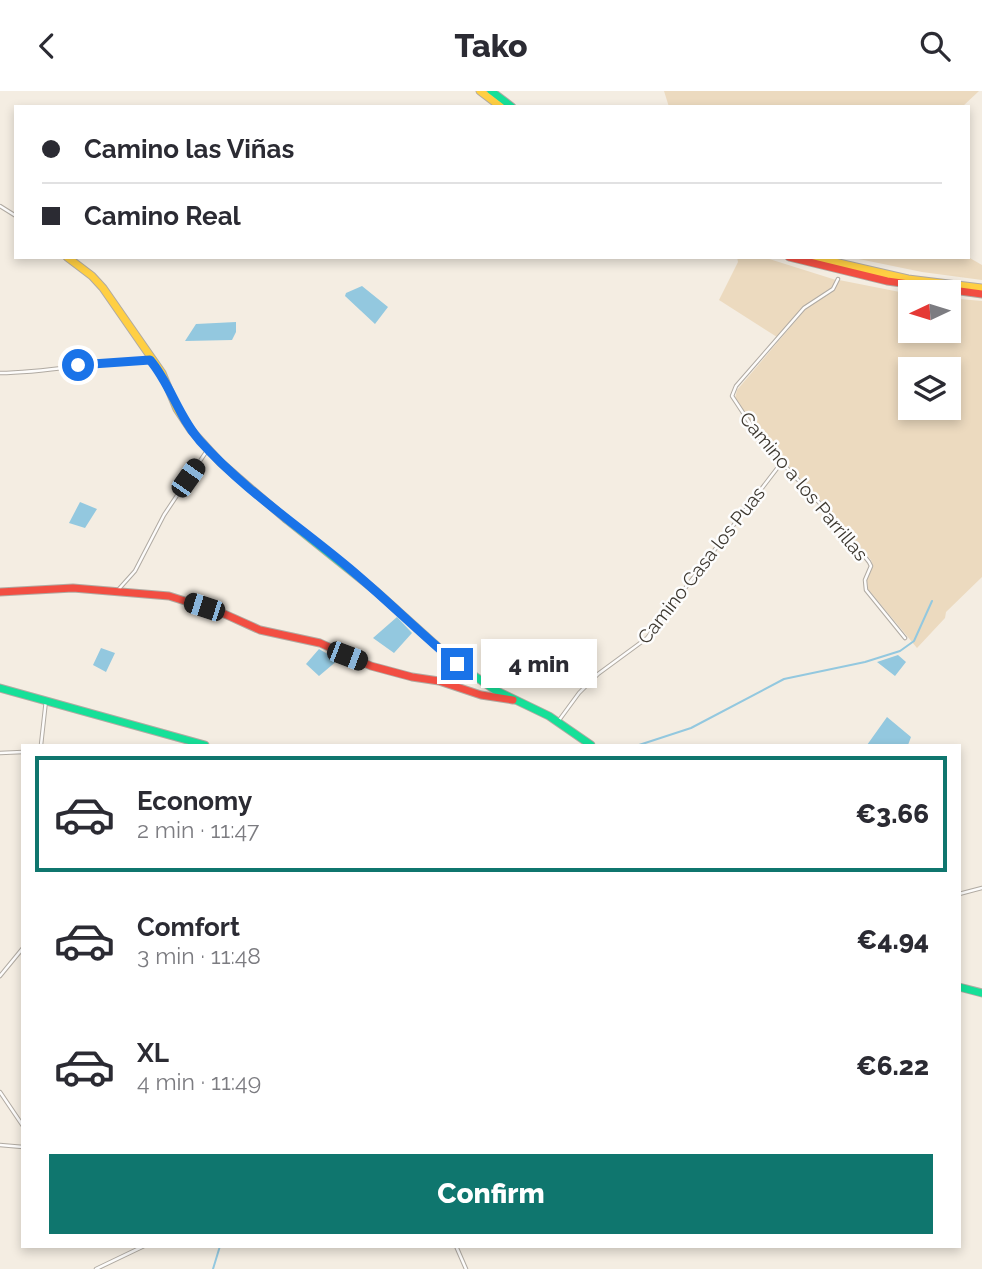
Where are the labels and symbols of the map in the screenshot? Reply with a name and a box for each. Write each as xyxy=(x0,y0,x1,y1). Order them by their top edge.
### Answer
north arrow xyxy=(898,280,961,343)
route start xyxy=(62,349,94,381)
street label: Camino a los Parrillas xyxy=(735,407,873,565)
car xyxy=(168,455,209,501)
street label: Camino Casa los Puas xyxy=(633,482,769,648)
car xyxy=(181,591,228,623)
car xyxy=(324,639,371,673)
callout: 4 min xyxy=(482,639,597,689)
route end xyxy=(441,648,473,680)

